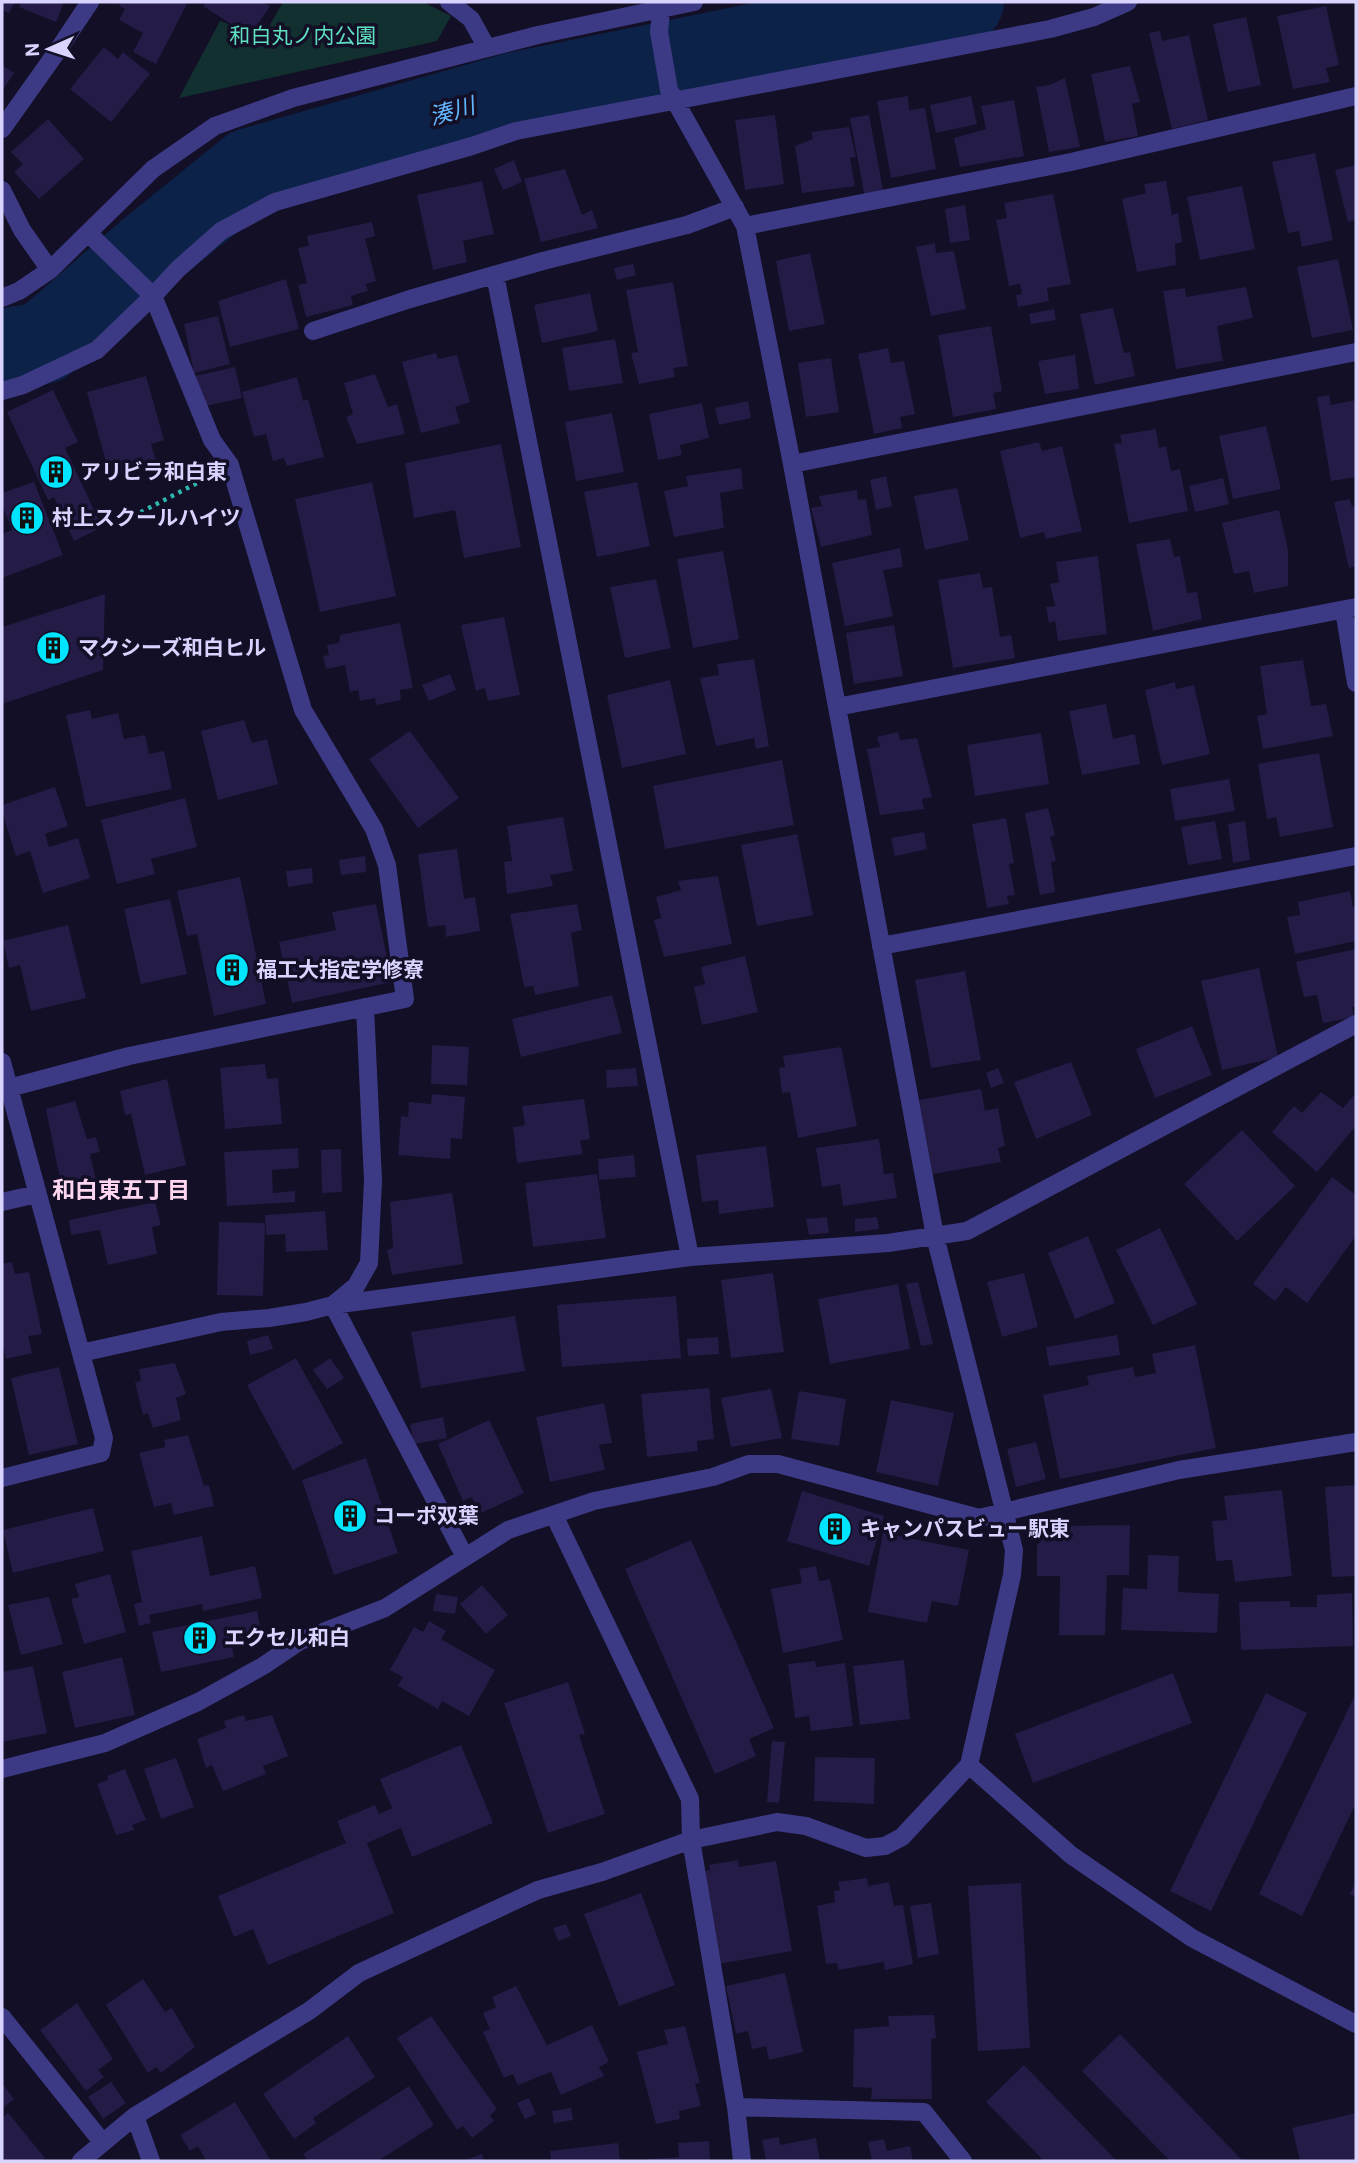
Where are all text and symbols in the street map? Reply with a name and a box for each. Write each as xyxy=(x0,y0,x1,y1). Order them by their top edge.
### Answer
north arrow xyxy=(14,14,84,84)
park label: 和白丸ノ内公園 xyxy=(230,24,377,48)
text: N xyxy=(21,43,44,57)
water label: 湊川 xyxy=(426,91,481,131)
building icon: アリビラ和白東 xyxy=(37,453,75,491)
place label: アリビラ和白東 xyxy=(80,460,227,484)
building icon: 村上スクールハイツ xyxy=(8,499,46,537)
place label: 村上スクールハイツ xyxy=(52,506,241,530)
building icon: マクシーズ和白ヒル xyxy=(34,629,72,667)
place label: マクシーズ和白ヒル xyxy=(78,636,266,660)
building icon: 福工大指定学修寮 xyxy=(213,951,251,989)
place label: 福工大指定学修寮 xyxy=(256,958,424,982)
district label: 和白東五丁目 xyxy=(52,1177,190,1204)
building icon: コーポ双葉 xyxy=(331,1497,369,1535)
place label: コーポ双葉 xyxy=(374,1504,479,1528)
building icon: キャンパスビュー駅東 xyxy=(816,1510,854,1548)
place label: キャンパスビュー駅東 xyxy=(860,1517,1070,1541)
building icon: エクセル和白 xyxy=(181,1619,219,1657)
place label: エクセル和白 xyxy=(224,1626,350,1650)

